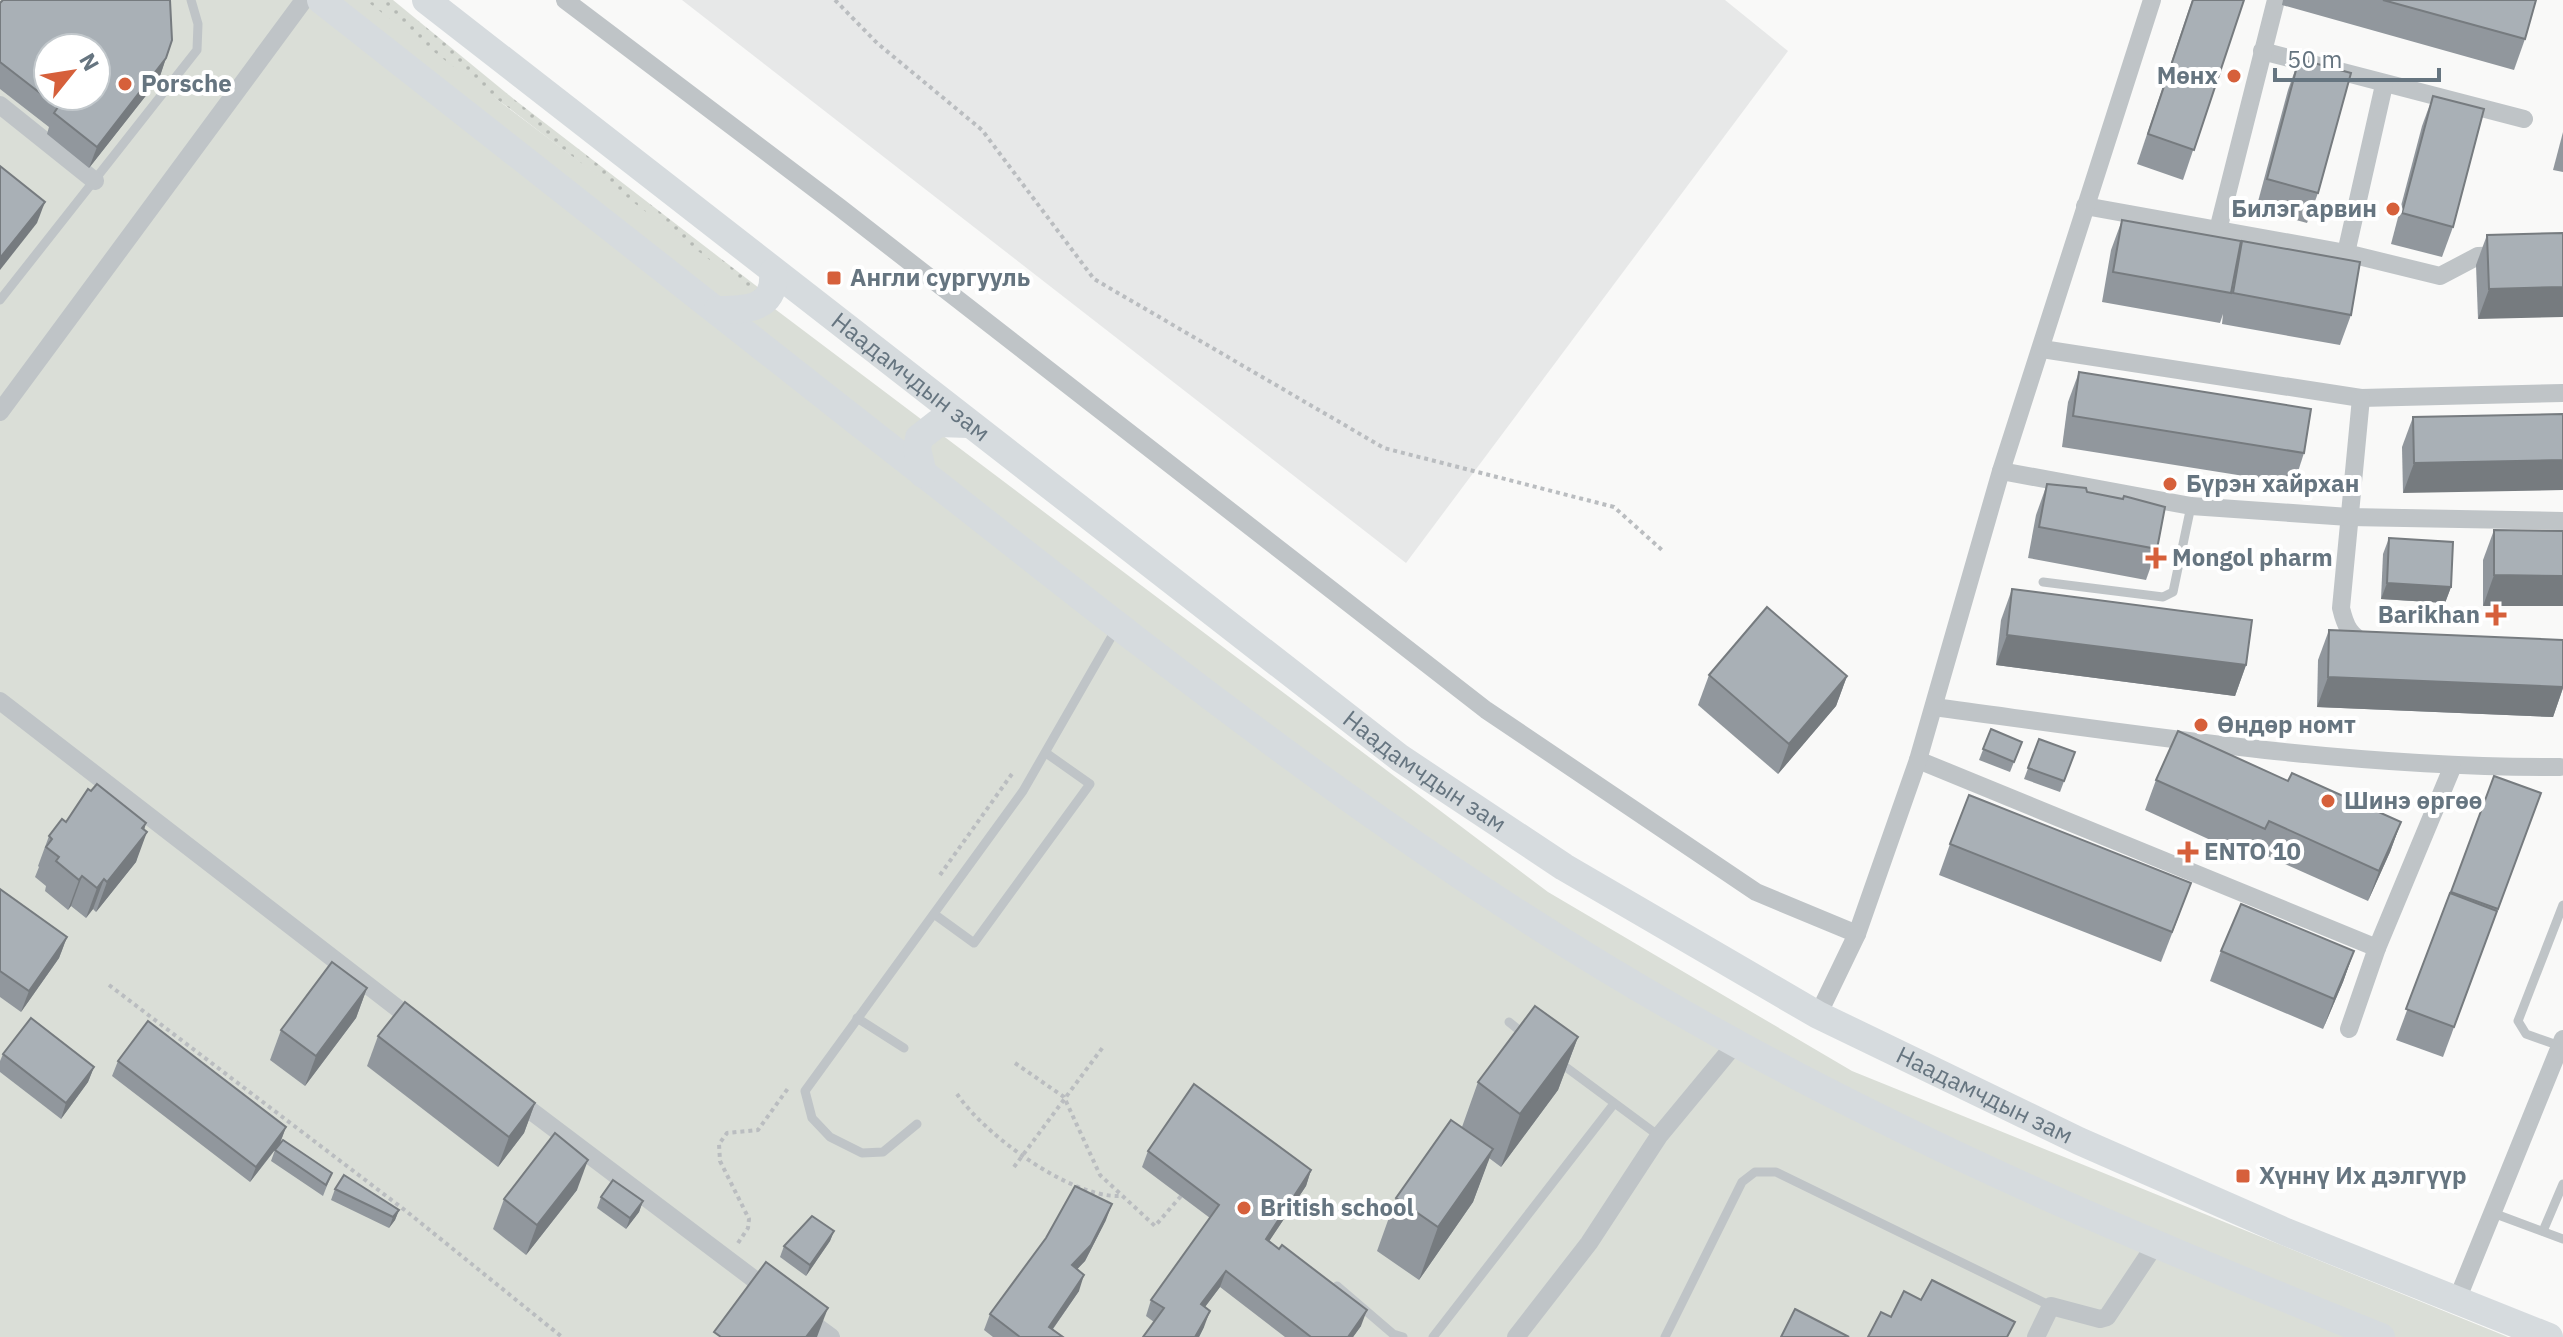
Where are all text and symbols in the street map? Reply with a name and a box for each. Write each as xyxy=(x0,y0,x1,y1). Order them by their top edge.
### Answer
north arrow xyxy=(32,32,112,112)
scale bar xyxy=(2275,32,2439,82)
text: 50 m xyxy=(2287,43,2342,75)
text: N xyxy=(73,48,106,76)
place label: Мөнх xyxy=(2157,59,2219,91)
place label: Porsche xyxy=(141,67,232,99)
marker: Мөнх xyxy=(2225,67,2243,85)
marker: Porsche xyxy=(116,75,134,93)
place label: Билэг арвин xyxy=(2231,192,2377,224)
marker: Билэг арвин xyxy=(2384,200,2402,218)
place label: Англи сургууль xyxy=(850,261,1030,293)
marker: Англи сургууль xyxy=(825,269,843,287)
street label: Наадамчдын зам xyxy=(825,304,997,448)
place label: Бүрэн хайрхан xyxy=(2186,467,2359,499)
marker: Бүрэн хайрхан xyxy=(2161,475,2179,493)
place label: Mongol pharm xyxy=(2172,541,2333,573)
marker: Mongol pharm xyxy=(2147,549,2165,567)
place label: Barikhan xyxy=(2378,598,2480,630)
marker: Barikhan xyxy=(2487,606,2505,624)
street label: Наадамчдын зам xyxy=(1337,702,1513,839)
place label: Өндөр номт xyxy=(2217,708,2356,740)
marker: Өндөр номт xyxy=(2192,716,2210,734)
place label: Шинэ өргөө xyxy=(2344,784,2482,816)
marker: Шинэ өргөө xyxy=(2319,792,2337,810)
place label: ENTO 10 xyxy=(2204,835,2301,867)
marker: ENTO 10 xyxy=(2179,843,2197,861)
street label: Наадамчдын зам xyxy=(1891,1038,2079,1151)
place label: Хүннү Их дэлгүүр xyxy=(2259,1159,2467,1191)
marker: Хүннү Их дэлгүүр xyxy=(2234,1167,2252,1185)
place label: British school xyxy=(1260,1191,1414,1223)
marker: British school xyxy=(1235,1199,1253,1217)

